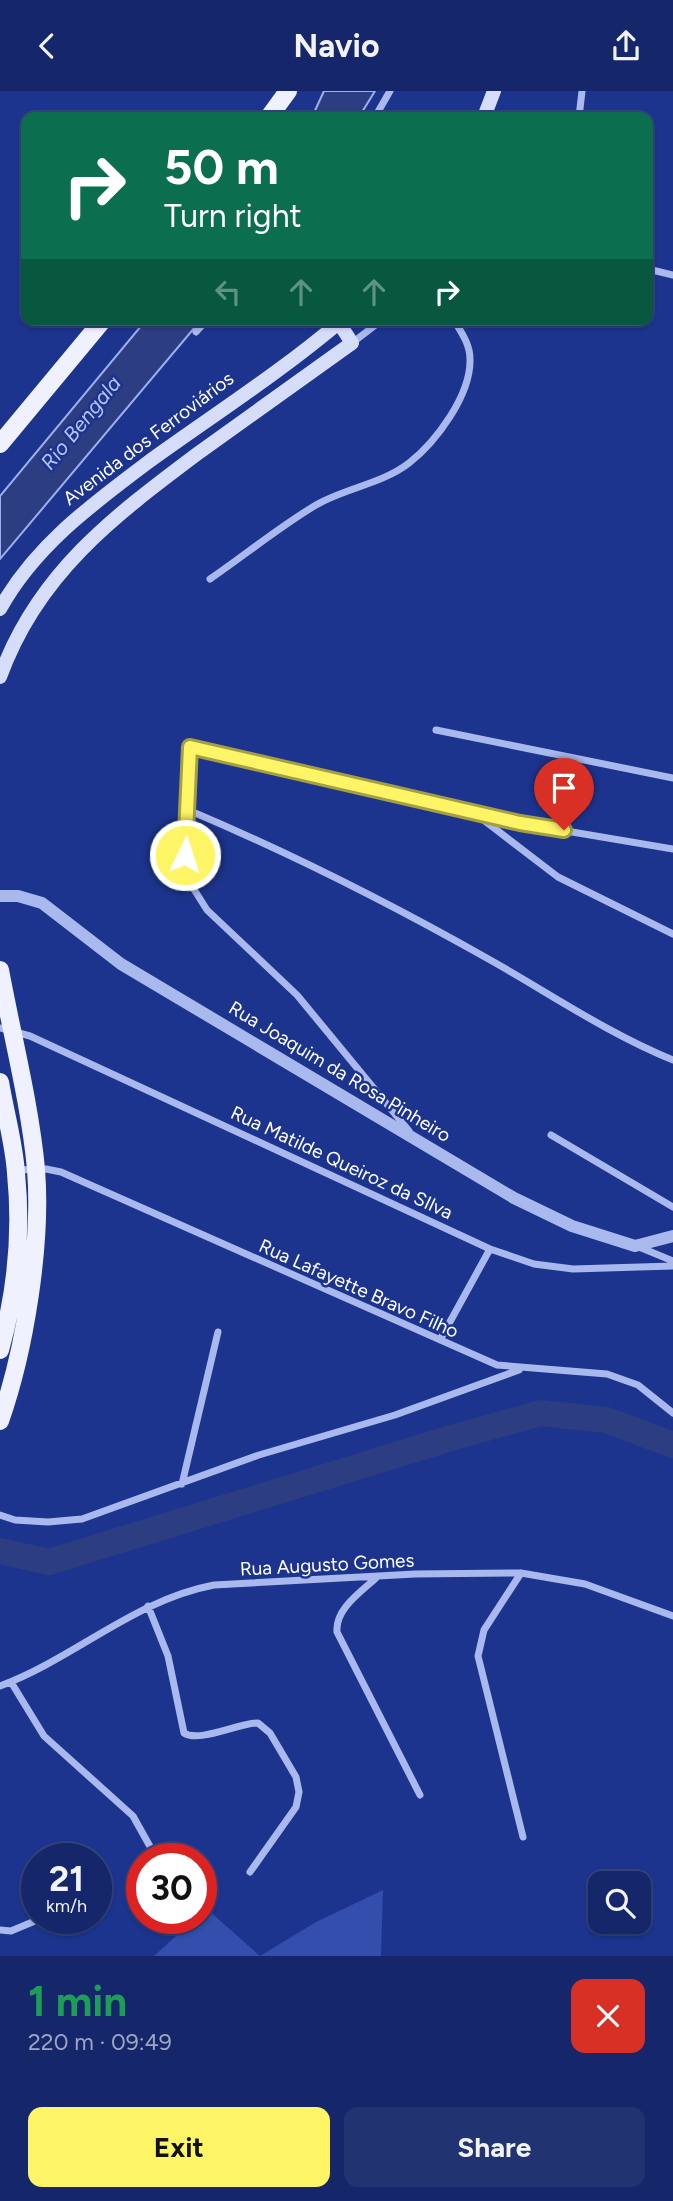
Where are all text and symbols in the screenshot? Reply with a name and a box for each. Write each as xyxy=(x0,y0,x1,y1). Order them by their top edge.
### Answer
icon: back xyxy=(28,27,66,65)
text: Navio xyxy=(293,27,380,65)
icon: share xyxy=(607,27,645,65)
text: 50 m xyxy=(164,137,279,196)
icon: right xyxy=(49,140,140,231)
text: Turn right xyxy=(164,197,302,235)
icon: left xyxy=(209,273,247,311)
icon: ahead xyxy=(282,273,320,311)
icon: ahead xyxy=(355,273,393,311)
icon: right xyxy=(428,273,466,311)
street label: Avenida dos Ferroviários xyxy=(58,367,238,510)
water label: Rio Bengala xyxy=(35,371,126,474)
pin xyxy=(534,758,594,830)
icon: arrive xyxy=(545,769,583,807)
position arrow xyxy=(148,818,222,892)
street label: Rua Joaquim da Rosa Pinheiro xyxy=(225,996,455,1147)
street label: Rua Matilde Queiroz da SIlva xyxy=(227,1101,456,1224)
street label: Rua Lafayette Bravo Filho xyxy=(255,1234,462,1343)
street label: Rua Augusto Gomes xyxy=(239,1548,415,1581)
speed limit sign: 30 xyxy=(126,1843,217,1934)
text: 21 xyxy=(49,1858,84,1900)
map controls xyxy=(588,1871,651,1934)
button: search xyxy=(588,1871,651,1934)
text: km/h xyxy=(46,1895,87,1917)
text: 1 min xyxy=(28,1976,127,2027)
button: close xyxy=(571,1979,645,2053)
text: 220 m · 09:49 xyxy=(28,2028,172,2056)
button: Exit xyxy=(28,2107,330,2187)
button: Share xyxy=(344,2107,645,2187)

